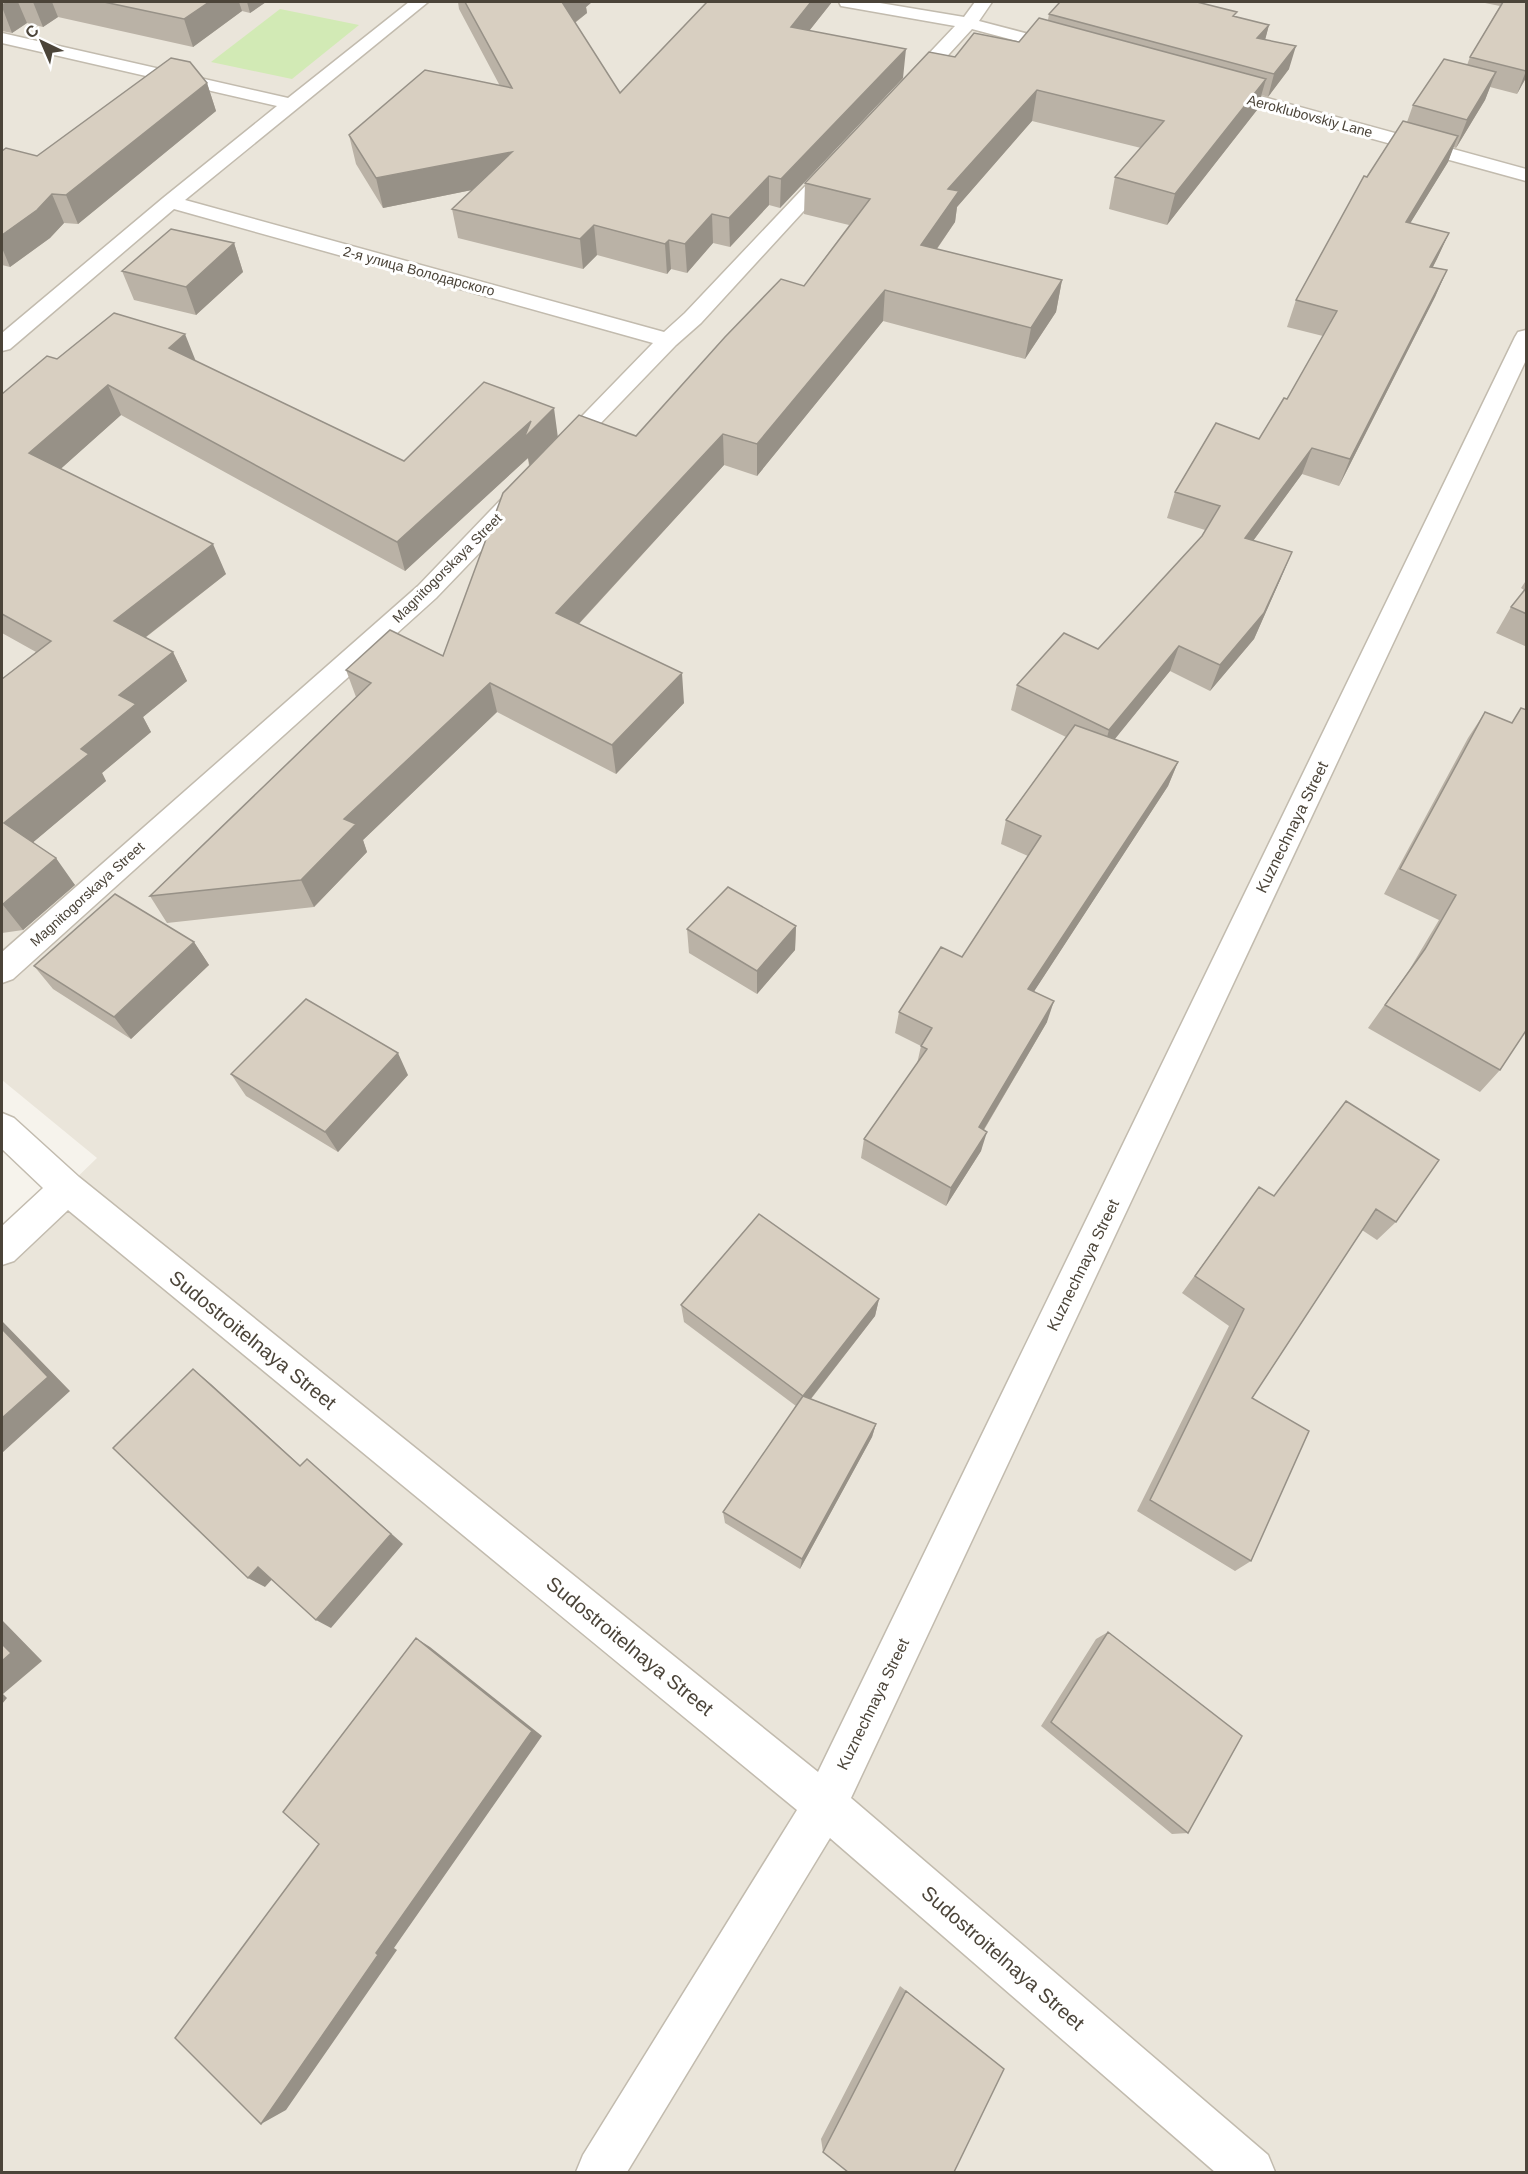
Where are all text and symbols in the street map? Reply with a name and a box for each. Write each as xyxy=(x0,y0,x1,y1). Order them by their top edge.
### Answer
north arrow xyxy=(12,12,72,72)
text: С xyxy=(22,21,42,42)
street label: Aeroklubovskiy Lane xyxy=(1246,92,1375,141)
street label: 2-я улица Володарского xyxy=(341,243,497,299)
street label: Magnitogorskaya Street xyxy=(389,510,505,626)
street label: Kuznechnaya Street xyxy=(1253,758,1331,895)
street label: Magnitogorskaya Street xyxy=(27,839,147,949)
street label: Kuznechnaya Street xyxy=(1044,1196,1122,1333)
street label: Sudostroitelnaya Street xyxy=(165,1266,341,1414)
street label: Sudostroitelnaya Street xyxy=(542,1572,718,1720)
street label: Kuznechnaya Street xyxy=(834,1635,912,1772)
street label: Sudostroitelnaya Street xyxy=(917,1881,1089,2035)

